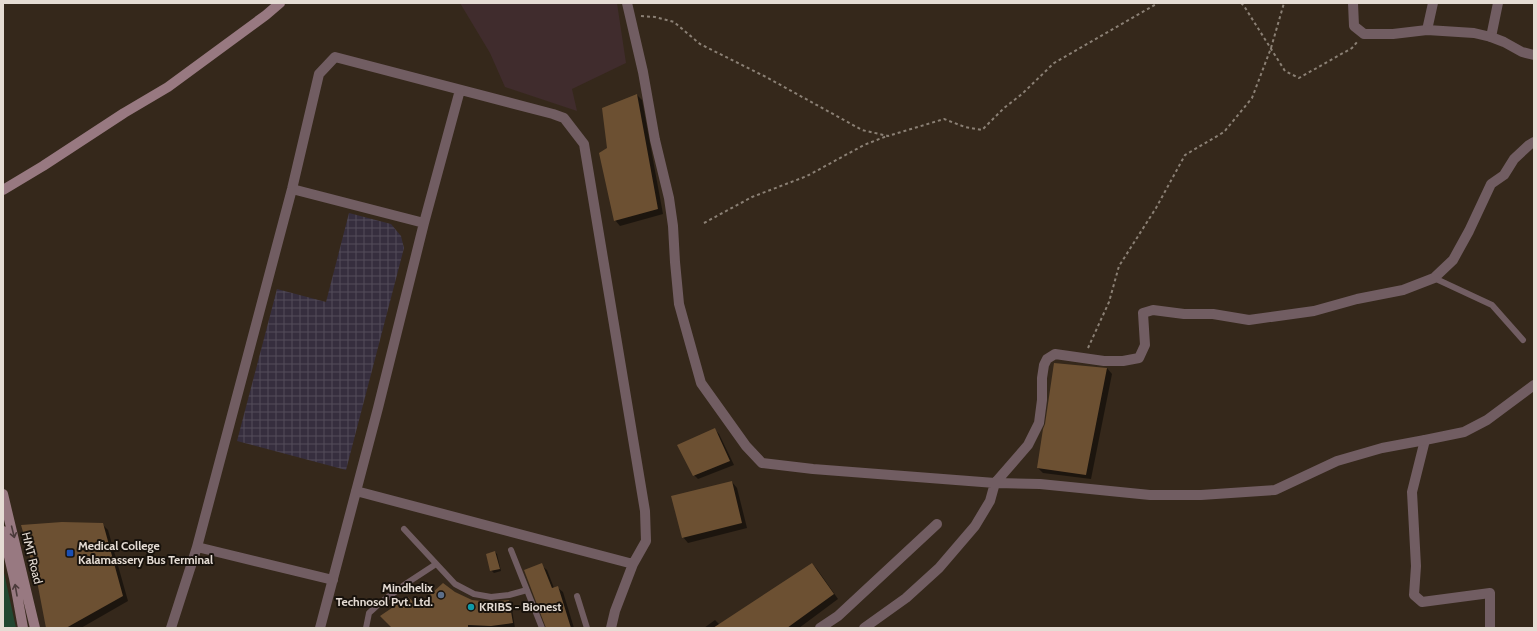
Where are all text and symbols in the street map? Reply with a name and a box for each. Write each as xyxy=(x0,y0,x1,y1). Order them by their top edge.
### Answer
one-way arrow xyxy=(9,526,17,539)
street label: HMT Road xyxy=(19,530,46,585)
place label: Medical College Kalamassery Bus Terminal xyxy=(78,538,213,567)
marker: Medical College Kalamassery Bus Terminal xyxy=(65,548,75,558)
place label: Mindhelix Technosol Pvt. Ltd. xyxy=(336,580,433,609)
one-way arrow xyxy=(12,584,20,597)
marker: Mindhelix Technosol Pvt. Ltd. xyxy=(436,590,446,600)
place label: KRIBS - Bionest xyxy=(479,599,561,614)
marker: KRIBS - Bionest xyxy=(466,602,476,612)

